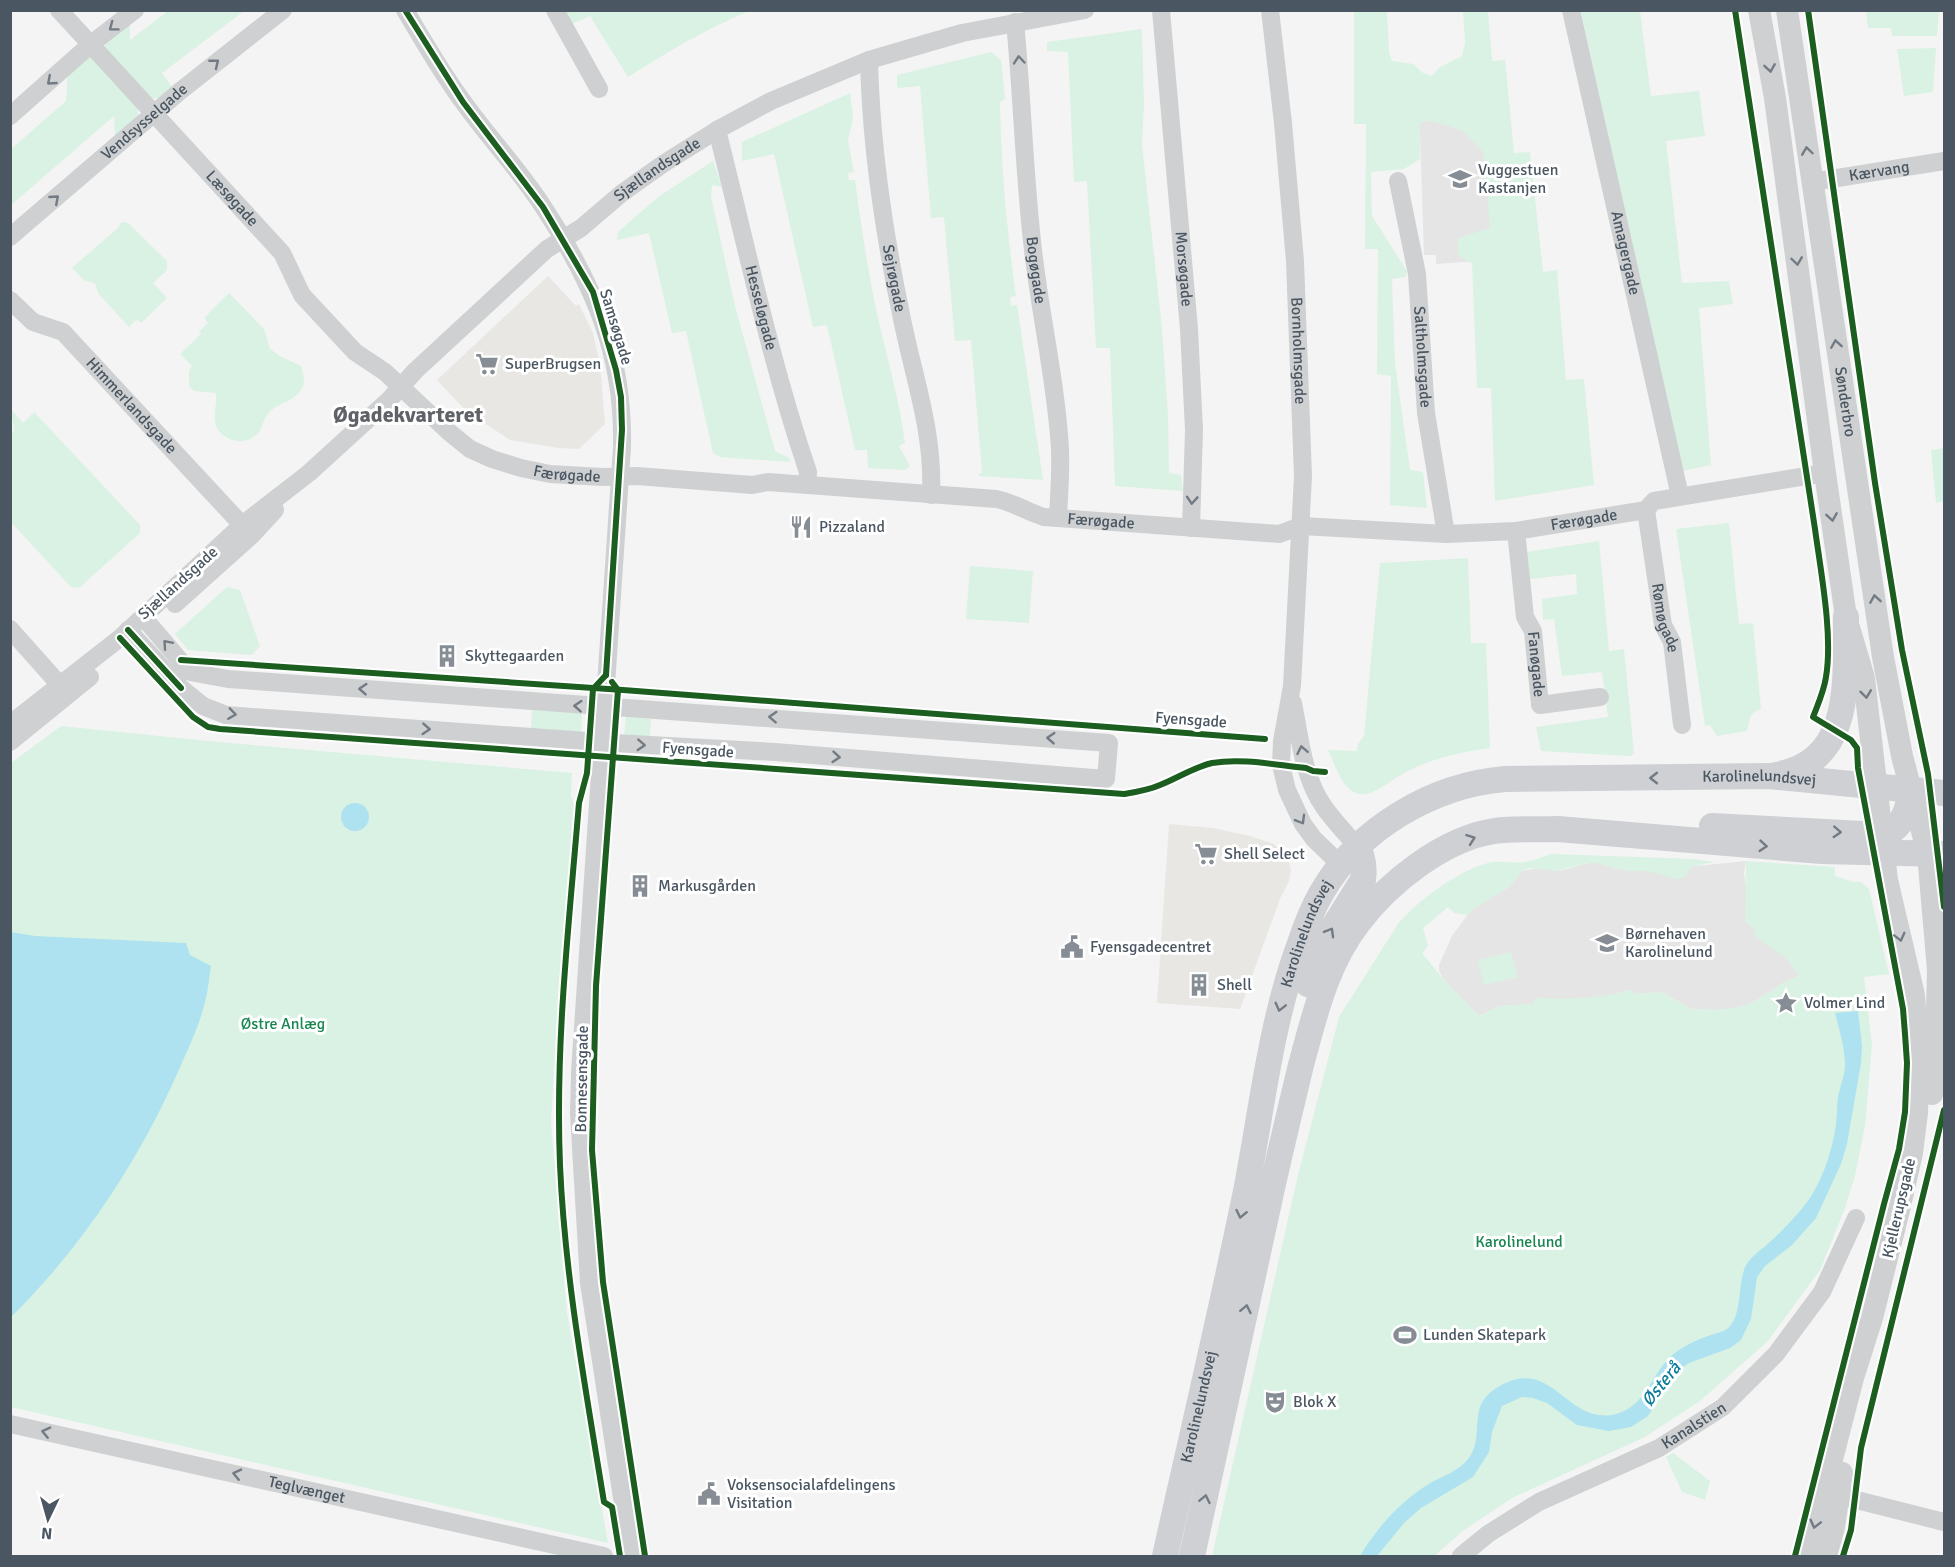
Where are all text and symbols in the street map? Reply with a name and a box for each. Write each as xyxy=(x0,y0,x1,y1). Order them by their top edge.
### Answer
one-way arrow xyxy=(108,20,119,31)
one-way arrow xyxy=(1012,56,1025,65)
one-way arrow xyxy=(209,59,220,70)
one-way arrow xyxy=(1764,63,1776,72)
one-way arrow xyxy=(47,73,58,84)
street label: Vendsysselgade xyxy=(97,79,192,164)
street label: Sjællandsgade xyxy=(610,133,704,206)
one-way arrow xyxy=(1802,147,1814,156)
street label: Kærvang xyxy=(1847,157,1911,186)
place label: Vuggestuen Kastanjen xyxy=(1478,160,1558,198)
street label: Læsøgade xyxy=(201,166,263,231)
school or university icon: Vuggestuen Kastanjen xyxy=(1447,166,1473,192)
one-way arrow xyxy=(48,195,59,206)
street label: Amagergade xyxy=(1606,209,1645,297)
street label: Morsøgade xyxy=(1170,231,1197,307)
street label: Bogøgade xyxy=(1022,235,1050,305)
street label: Sejrøgade xyxy=(878,243,910,314)
one-way arrow xyxy=(1790,256,1802,266)
street label: Hesseløgade xyxy=(740,263,781,352)
street label: Samsøgade xyxy=(595,287,637,367)
street label: Bornholmsgade xyxy=(1286,297,1310,405)
street label: Saltholmsgade xyxy=(1409,306,1436,408)
one-way arrow xyxy=(1831,339,1843,349)
supermarket icon: SuperBrugsen xyxy=(474,351,500,377)
street label: Himmerlandsgade xyxy=(82,353,181,458)
place label: SuperBrugsen xyxy=(505,354,601,374)
street label: Sønderbro xyxy=(1830,365,1860,438)
district label: Øgadekvarteret xyxy=(333,401,483,428)
street label: Færøgade xyxy=(532,461,601,487)
one-way arrow xyxy=(1186,496,1199,505)
street label: Færøgade xyxy=(1549,505,1619,535)
street label: Færøgade xyxy=(1067,509,1135,534)
one-way arrow xyxy=(1825,512,1837,521)
restaurant icon: Pizzaland xyxy=(788,514,814,540)
place label: Pizzaland xyxy=(819,517,885,537)
street label: Sjællandsgade xyxy=(134,542,222,624)
street label: Rømøgade xyxy=(1647,582,1683,654)
one-way arrow xyxy=(1869,595,1881,604)
street label: Fanøgade xyxy=(1523,630,1549,698)
one-way arrow xyxy=(163,640,174,651)
building icon: Skyttegaarden xyxy=(434,643,460,669)
place label: Skyttegaarden xyxy=(465,646,564,666)
one-way arrow xyxy=(358,683,367,696)
one-way arrow xyxy=(1859,690,1872,699)
one-way arrow xyxy=(574,699,583,712)
one-way arrow xyxy=(227,708,236,720)
street label: Fyensgade xyxy=(1154,708,1228,732)
one-way arrow xyxy=(768,711,777,724)
one-way arrow xyxy=(421,722,430,735)
one-way arrow xyxy=(1046,732,1055,745)
one-way arrow xyxy=(637,738,646,751)
street label: Fyensgade xyxy=(661,738,735,762)
one-way arrow xyxy=(1296,745,1309,755)
one-way arrow xyxy=(831,750,840,763)
street label: Karolinelundsvej xyxy=(1702,766,1817,791)
one-way arrow xyxy=(1650,772,1659,784)
one-way arrow xyxy=(1294,813,1306,824)
one-way arrow xyxy=(1832,825,1841,838)
one-way arrow xyxy=(1465,833,1476,846)
one-way arrow xyxy=(1758,839,1767,852)
supermarket icon: Shell Select xyxy=(1193,841,1219,867)
place label: Shell Select xyxy=(1224,844,1305,864)
building icon: Markusgården xyxy=(627,873,653,899)
place label: Markusgården xyxy=(658,876,756,896)
street label: Karolinelundsvej xyxy=(1276,876,1337,990)
place label: Børnehaven Karolinelund xyxy=(1625,924,1713,962)
one-way arrow xyxy=(1323,928,1334,938)
school or university icon: Børnehaven Karolinelund xyxy=(1594,930,1620,956)
one-way arrow xyxy=(1893,931,1906,941)
public building icon: Fyensgadecentret xyxy=(1059,934,1085,960)
place label: Fyensgadecentret xyxy=(1090,937,1211,957)
building icon: Shell xyxy=(1186,972,1212,998)
place label: Shell xyxy=(1217,975,1252,995)
place icon: Volmer Lind xyxy=(1773,990,1799,1016)
place label: Volmer Lind xyxy=(1804,993,1885,1013)
one-way arrow xyxy=(1274,1001,1287,1011)
park label: Østre Anlæg xyxy=(241,1014,325,1034)
street label: Bonnesensgade xyxy=(571,1025,593,1133)
street label: Kjellerupsgade xyxy=(1878,1156,1920,1260)
one-way arrow xyxy=(1235,1209,1248,1219)
park label: Karolinelund xyxy=(1475,1232,1563,1252)
one-way arrow xyxy=(1238,1304,1251,1314)
sports icon: Lunden Skatepark xyxy=(1392,1322,1418,1348)
place label: Lunden Skatepark xyxy=(1423,1325,1546,1345)
street label: Karolinelundsvej xyxy=(1176,1349,1221,1465)
water label: Østerå xyxy=(1637,1357,1686,1411)
theatre icon: Blok X xyxy=(1262,1389,1288,1415)
place label: Blok X xyxy=(1293,1392,1337,1412)
street label: Kanalstien xyxy=(1658,1398,1730,1454)
one-way arrow xyxy=(42,1426,52,1439)
one-way arrow xyxy=(232,1469,242,1482)
street label: Teglvænget xyxy=(266,1472,347,1508)
place label: Voksensocialafdelingens Visitation xyxy=(727,1475,895,1513)
public building icon: Voksensocialafdelingens Visitation xyxy=(696,1481,722,1507)
north arrow xyxy=(18,1489,78,1549)
one-way arrow xyxy=(1197,1495,1210,1505)
one-way arrow xyxy=(1810,1519,1823,1529)
text: N xyxy=(40,1522,53,1543)

